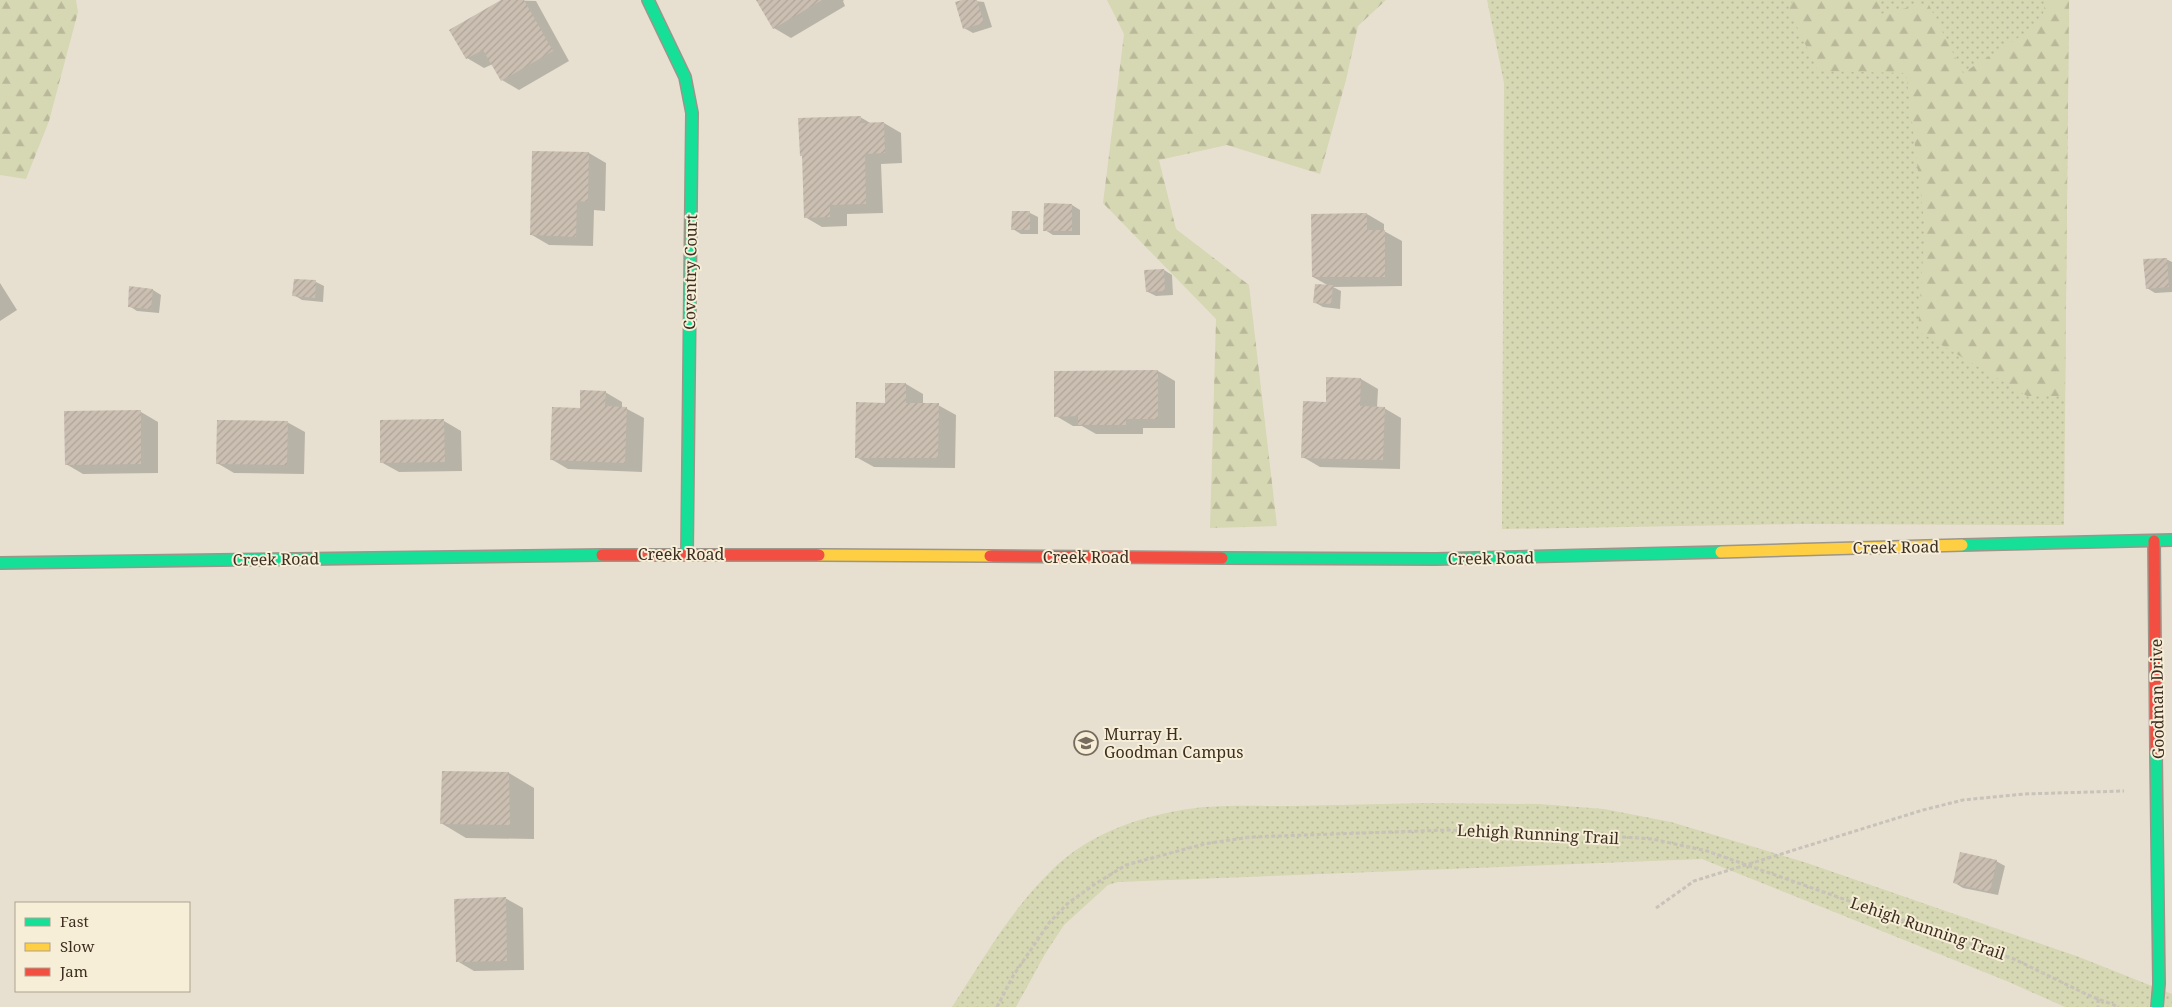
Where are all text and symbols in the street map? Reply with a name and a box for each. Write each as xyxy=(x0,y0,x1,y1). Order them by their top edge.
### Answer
street label: Coventry Court xyxy=(678,213,702,330)
street label: Creek Road xyxy=(1853,535,1940,559)
street label: Creek Road xyxy=(638,543,724,565)
street label: Creek Road xyxy=(1043,546,1129,568)
street label: Creek Road xyxy=(1448,546,1535,570)
street label: Creek Road xyxy=(233,547,320,571)
street label: Goodman Drive xyxy=(2145,639,2169,759)
place label: Murray H. Goodman Campus xyxy=(1104,723,1243,763)
school or university icon: Murray H. Goodman Campus xyxy=(1073,730,1099,756)
street label: Lehigh Running Trail xyxy=(1456,819,1620,849)
street label: Lehigh Running Trail xyxy=(1848,891,2008,965)
legend xyxy=(15,902,190,992)
text: Fast xyxy=(60,911,89,931)
text: Slow xyxy=(60,936,94,956)
text: Jam xyxy=(59,961,88,981)

